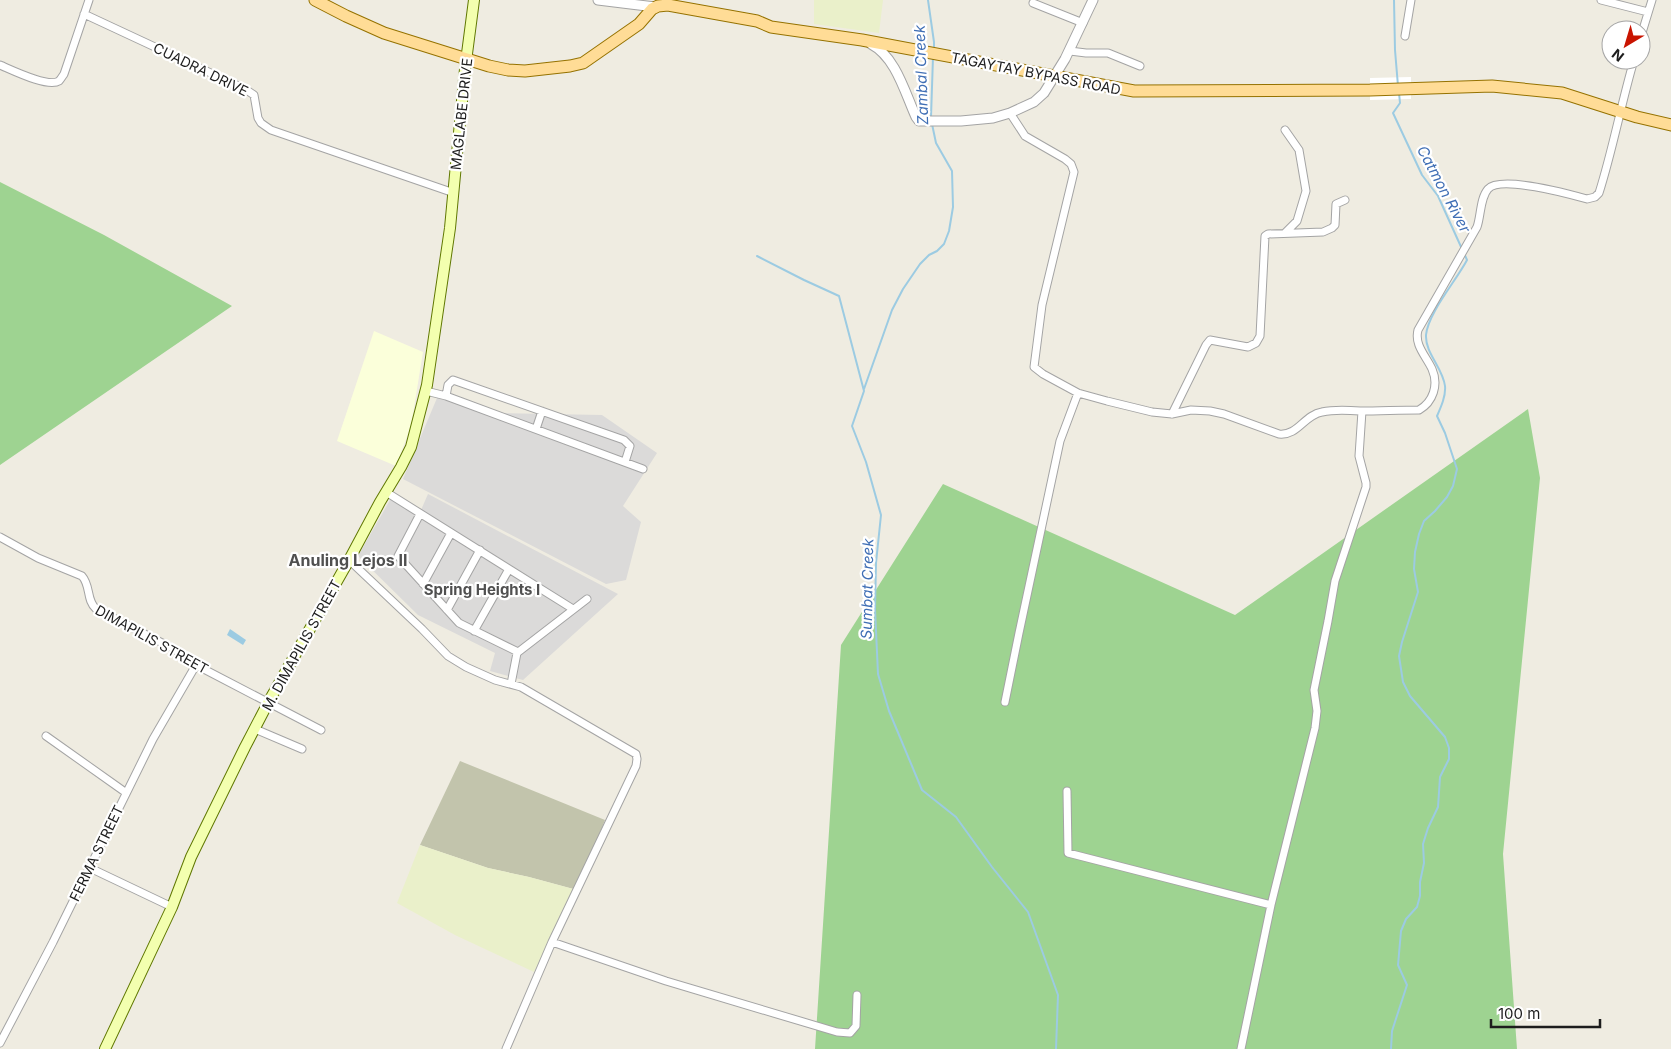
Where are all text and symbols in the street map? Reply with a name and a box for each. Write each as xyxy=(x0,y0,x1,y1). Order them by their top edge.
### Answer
north arrow xyxy=(1601,20,1651,70)
water label: Zambal Creek xyxy=(910,24,932,125)
street label: CUADRA DRIVE xyxy=(151,39,251,99)
text: N xyxy=(1608,46,1627,66)
street label: TAGAYTAY BYPASS ROAD xyxy=(950,48,1122,98)
street label: MAGLABE DRIVE xyxy=(447,57,475,171)
water label: Catmon River xyxy=(1413,142,1475,236)
water label: Sumbat Creek xyxy=(857,538,877,640)
district label: Anuling Lejos II xyxy=(289,550,407,570)
street label: M. DIMAPILIS STREET xyxy=(258,577,344,713)
district label: Spring Heights I xyxy=(424,580,540,599)
street label: DIMAPILIS STREET xyxy=(93,601,211,677)
street label: FERMA STREET xyxy=(65,802,127,904)
scale bar xyxy=(1491,996,1600,1028)
text: 100 m xyxy=(1498,1004,1540,1023)

